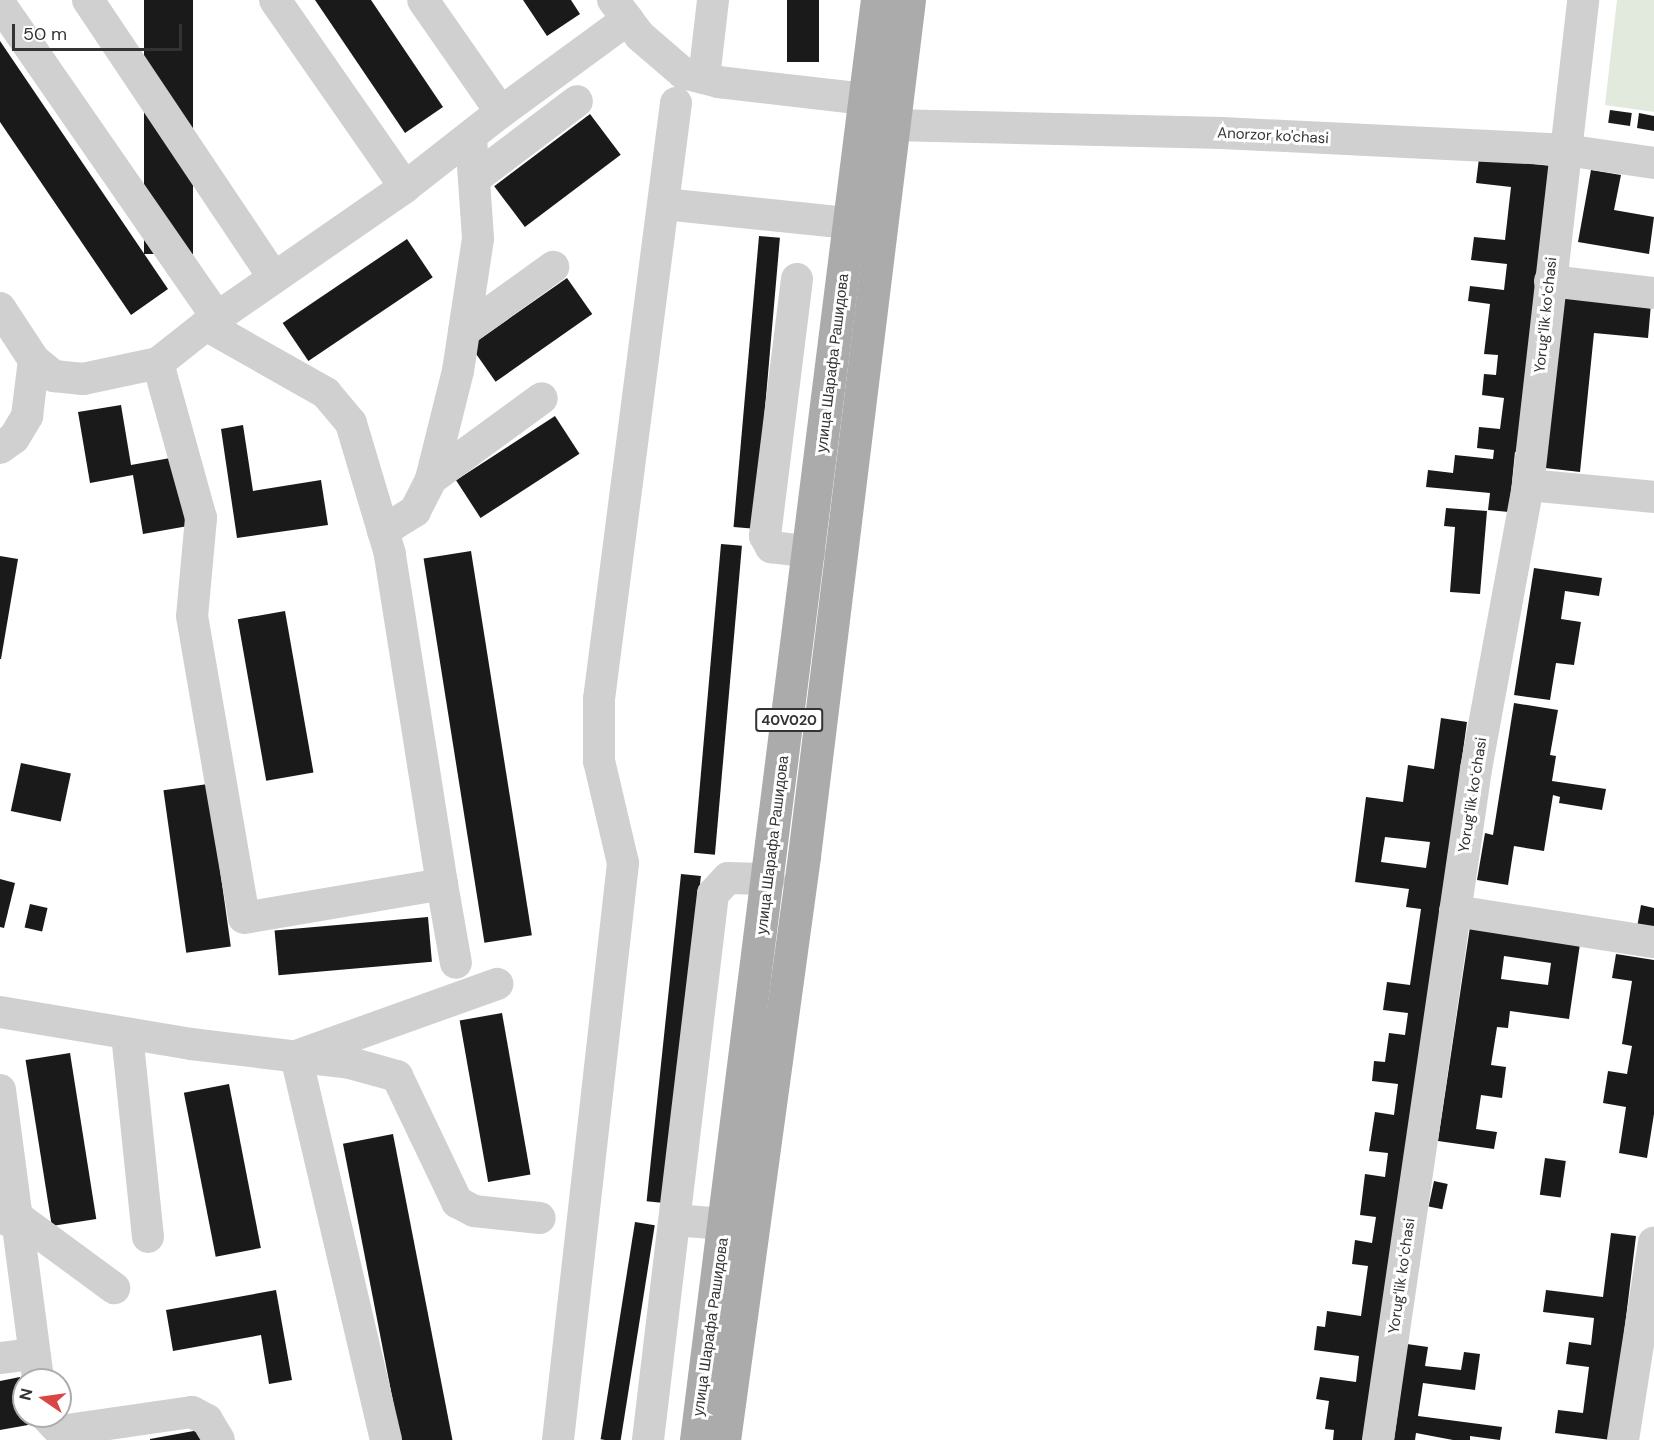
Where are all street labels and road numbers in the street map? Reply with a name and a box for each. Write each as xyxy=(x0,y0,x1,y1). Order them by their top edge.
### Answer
street label: Anorzor ko'chasi xyxy=(1217,124,1329,148)
street label: Yorugʻlik koʻchasi xyxy=(1531,256,1561,374)
street label: улица Шарафа Рашидова xyxy=(813,272,853,454)
road number: 40V020 xyxy=(754,709,824,731)
street label: Yorugʻlik koʻchasi xyxy=(1455,736,1491,854)
street label: улица Шарафа Рашидова xyxy=(753,754,793,936)
street label: Yorugʻlik koʻchasi xyxy=(1385,1217,1419,1335)
street label: улица Шарафа Рашидова xyxy=(690,1237,732,1417)

